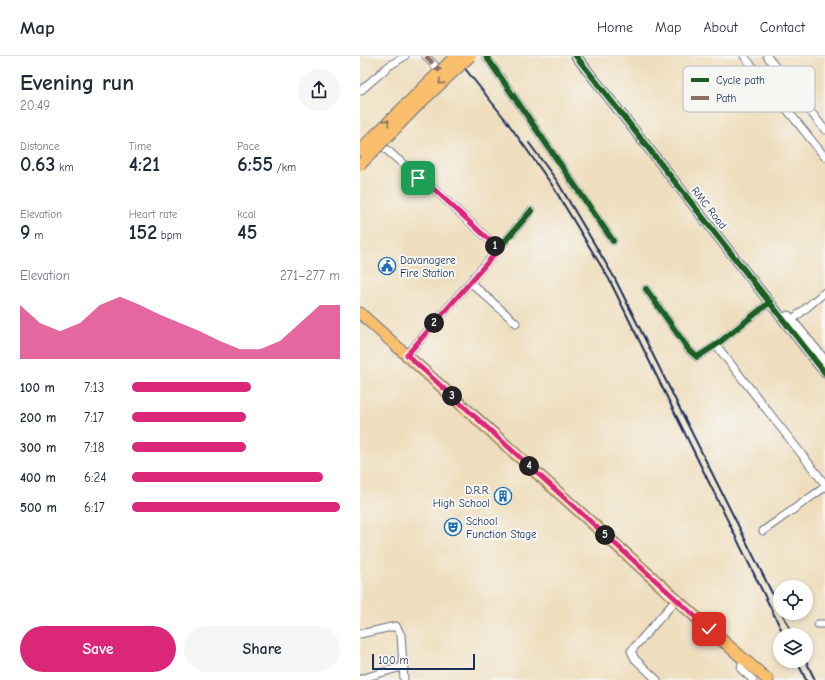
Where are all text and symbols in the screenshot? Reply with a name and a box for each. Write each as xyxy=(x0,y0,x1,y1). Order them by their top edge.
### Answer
text: Map xyxy=(20,17,55,39)
text: Home xyxy=(597,19,633,36)
text: Map xyxy=(655,19,681,36)
text: About xyxy=(703,19,738,36)
text: Contact xyxy=(760,19,805,36)
legend xyxy=(683,66,815,112)
button: share xyxy=(298,69,340,111)
text: Evening run xyxy=(20,70,134,96)
text: Cycle path xyxy=(716,74,765,87)
one-way arrow xyxy=(439,77,446,84)
text: Path xyxy=(716,92,737,105)
text: 20:49 xyxy=(20,98,50,113)
one-way arrow xyxy=(383,119,390,127)
text: Distance xyxy=(20,140,59,153)
text: Time xyxy=(129,140,152,153)
text: Pace xyxy=(237,140,260,153)
text: 0.63 xyxy=(20,153,55,176)
text: 4:21 xyxy=(129,153,160,176)
text: 6:55 xyxy=(237,153,273,176)
text: km xyxy=(55,161,74,174)
text: /km xyxy=(273,161,296,174)
pin xyxy=(401,161,435,195)
icon: arrive xyxy=(407,167,429,189)
street label: RMC Road xyxy=(689,184,730,232)
text: Elevation xyxy=(20,208,62,221)
text: Heart rate xyxy=(129,208,177,221)
text: kcal xyxy=(237,208,256,221)
text: 9 xyxy=(20,221,30,244)
text: 152 xyxy=(129,221,157,244)
text: 45 xyxy=(237,221,257,244)
text: m xyxy=(30,229,43,242)
text: bpm xyxy=(157,229,182,242)
pin: 1 xyxy=(485,236,505,256)
text: 1 xyxy=(493,239,497,252)
place label: Davanagere Fire Station xyxy=(400,254,456,280)
public building icon: Davanagere Fire Station xyxy=(377,256,397,276)
text: Elevation xyxy=(20,268,70,283)
text: 271–277 m xyxy=(280,268,340,283)
pin: 2 xyxy=(424,313,444,333)
text: 2 xyxy=(431,316,437,329)
text: 100 m xyxy=(20,380,55,395)
text: 7:13 xyxy=(84,380,104,395)
pin: 3 xyxy=(442,386,462,406)
text: 3 xyxy=(449,389,455,402)
text: 200 m xyxy=(20,410,56,425)
text: 7:17 xyxy=(84,410,104,425)
text: 300 m xyxy=(20,440,56,455)
text: 7:18 xyxy=(84,440,104,455)
pin: 4 xyxy=(519,456,539,476)
text: 4 xyxy=(526,459,532,472)
text: 400 m xyxy=(20,470,56,485)
text: 6:24 xyxy=(84,470,106,485)
place label: D.R.R. High School xyxy=(433,484,490,510)
building icon: D.R.R. High School xyxy=(493,486,513,506)
text: 500 m xyxy=(20,500,57,515)
text: 6:17 xyxy=(84,500,105,515)
place label: School Function Stage xyxy=(466,515,537,541)
theatre icon: School Function Stage xyxy=(443,517,463,537)
pin: 5 xyxy=(595,525,615,545)
text: 5 xyxy=(602,528,608,541)
map controls xyxy=(773,580,813,668)
button: locate xyxy=(773,580,813,620)
pin xyxy=(692,612,726,646)
icon: check xyxy=(698,618,720,640)
button: Save xyxy=(20,626,176,672)
button: Share xyxy=(184,626,340,672)
button: layers xyxy=(773,628,813,668)
scale bar xyxy=(372,652,475,671)
text: 100 m xyxy=(378,654,409,667)

